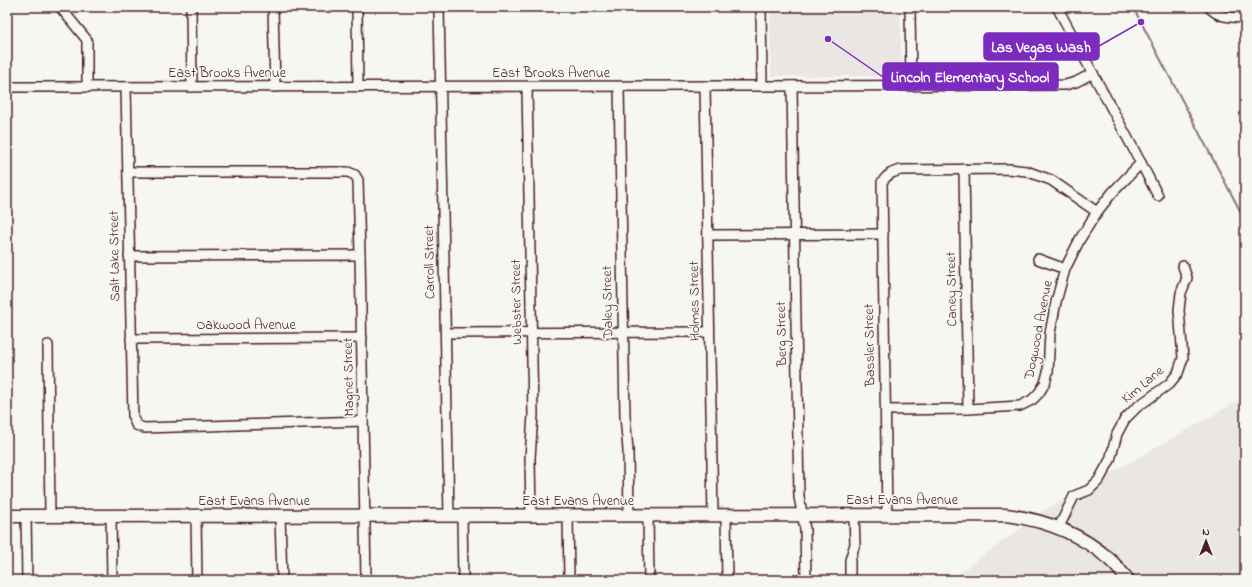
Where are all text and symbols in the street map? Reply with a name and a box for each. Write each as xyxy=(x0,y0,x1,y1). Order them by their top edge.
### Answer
callout: Las Vegas Wash xyxy=(984,33,1099,60)
text: Las Vegas Wash xyxy=(991,37,1091,61)
street label: East Brooks Avenue xyxy=(168,63,287,84)
street label: East Brooks Avenue xyxy=(492,63,611,84)
callout: Lincoln Elementary School xyxy=(883,63,1058,90)
text: Lincoln Elementary School xyxy=(891,67,1050,91)
street label: Salt Lake Street xyxy=(104,210,126,302)
street label: Carroll Street xyxy=(419,224,441,299)
street label: Caney Street xyxy=(941,251,964,327)
street label: Webster Street xyxy=(506,259,528,345)
street label: Holmes Street xyxy=(684,260,706,341)
street label: Daley Street xyxy=(597,265,620,340)
street label: Dogwood Avenue xyxy=(1019,278,1060,383)
street label: Berg Street xyxy=(771,301,794,368)
street label: Bassler Street xyxy=(859,303,881,388)
street label: Oakwood Avenue xyxy=(196,315,297,336)
street label: Magnet Street xyxy=(338,337,361,417)
street label: Kim Lane xyxy=(1117,361,1169,409)
street label: East Evans Avenue xyxy=(846,490,959,511)
street label: East Evans Avenue xyxy=(198,491,311,512)
street label: East Evans Avenue xyxy=(522,491,635,512)
north arrow xyxy=(1186,521,1226,561)
text: N xyxy=(1202,524,1210,540)

